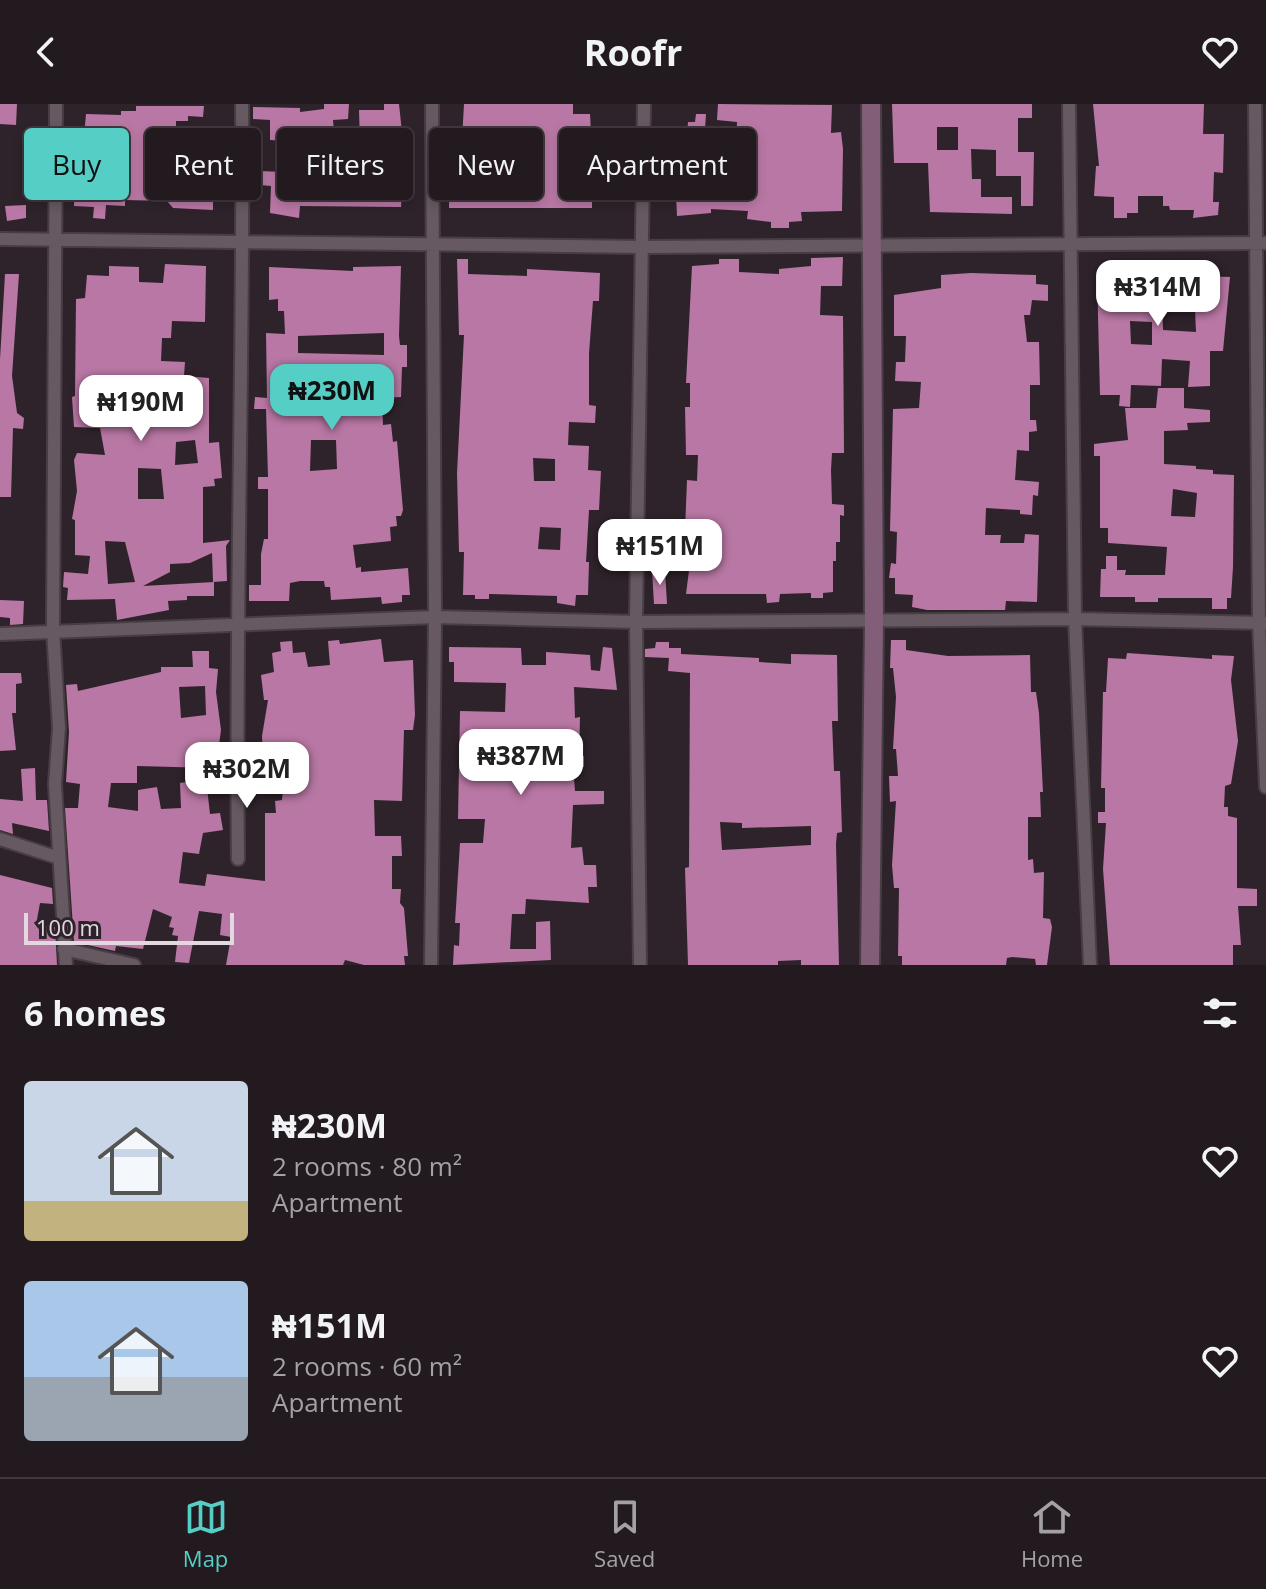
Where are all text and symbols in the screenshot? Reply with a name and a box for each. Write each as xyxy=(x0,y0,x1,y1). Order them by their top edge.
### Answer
text: Roofr xyxy=(584,28,682,77)
icon: back xyxy=(24,30,68,74)
icon: heart xyxy=(1198,30,1242,74)
chip: Buy xyxy=(24,128,129,200)
chip: Rent xyxy=(145,128,261,200)
chip: Filters xyxy=(277,128,413,200)
chip: New xyxy=(429,128,543,200)
chip: Apartment xyxy=(559,128,756,200)
pin: ₦314M xyxy=(1102,260,1214,328)
text: ₦314M xyxy=(1114,268,1202,304)
pin: ₦230M xyxy=(276,364,388,432)
text: ₦230M xyxy=(288,372,376,408)
pin: ₦190M xyxy=(85,375,197,443)
text: ₦190M xyxy=(97,383,185,419)
pin: ₦151M xyxy=(604,519,716,587)
text: ₦151M xyxy=(616,527,704,563)
pin: ₦387M xyxy=(465,729,577,797)
text: ₦387M xyxy=(477,737,565,773)
pin: ₦302M xyxy=(191,742,303,810)
text: ₦302M xyxy=(203,750,291,786)
scale bar xyxy=(24,909,234,945)
text: 100 m xyxy=(36,912,100,942)
text: 6 homes xyxy=(24,990,166,1036)
icon: filters xyxy=(1198,991,1242,1035)
text: ₦230M xyxy=(272,1102,387,1148)
icon: home xyxy=(88,1113,184,1209)
icon: heart xyxy=(1198,1139,1242,1183)
text: 2 rooms · 80 m² xyxy=(272,1148,462,1184)
text: Apartment xyxy=(272,1184,403,1220)
text: ₦151M xyxy=(272,1302,387,1348)
icon: home xyxy=(88,1313,184,1409)
icon: heart xyxy=(1198,1339,1242,1383)
text: 2 rooms · 60 m² xyxy=(272,1348,462,1384)
text: Apartment xyxy=(272,1384,403,1420)
tab: Map xyxy=(183,1495,228,1573)
tab: Saved xyxy=(594,1495,655,1573)
tab: Home xyxy=(1021,1495,1083,1573)

